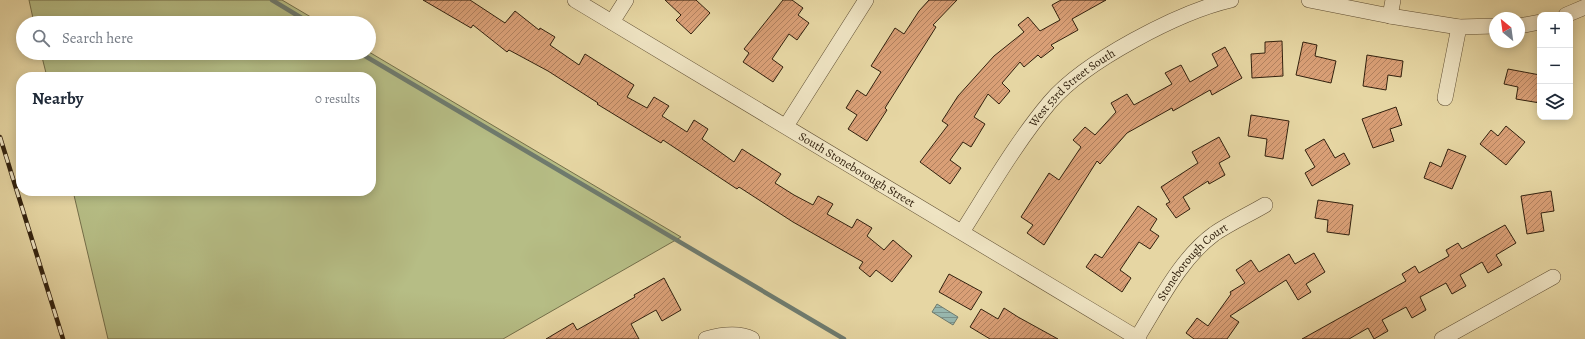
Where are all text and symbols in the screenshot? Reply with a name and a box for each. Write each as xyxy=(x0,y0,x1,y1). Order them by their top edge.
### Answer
north arrow xyxy=(1489,12,1525,48)
map controls xyxy=(1537,12,1573,120)
button: + xyxy=(1537,12,1573,48)
search box xyxy=(16,16,376,60)
icon: search xyxy=(30,27,52,49)
text: Search here xyxy=(62,28,133,48)
street label: West 53rd Street South xyxy=(1025,45,1119,131)
button: − xyxy=(1537,48,1573,84)
button: layers xyxy=(1537,84,1573,120)
text: Nearby xyxy=(32,87,83,110)
text: 0 results xyxy=(315,90,360,107)
street label: South Stoneborough Street xyxy=(796,128,918,211)
street label: Stoneborough Court xyxy=(1153,219,1231,304)

